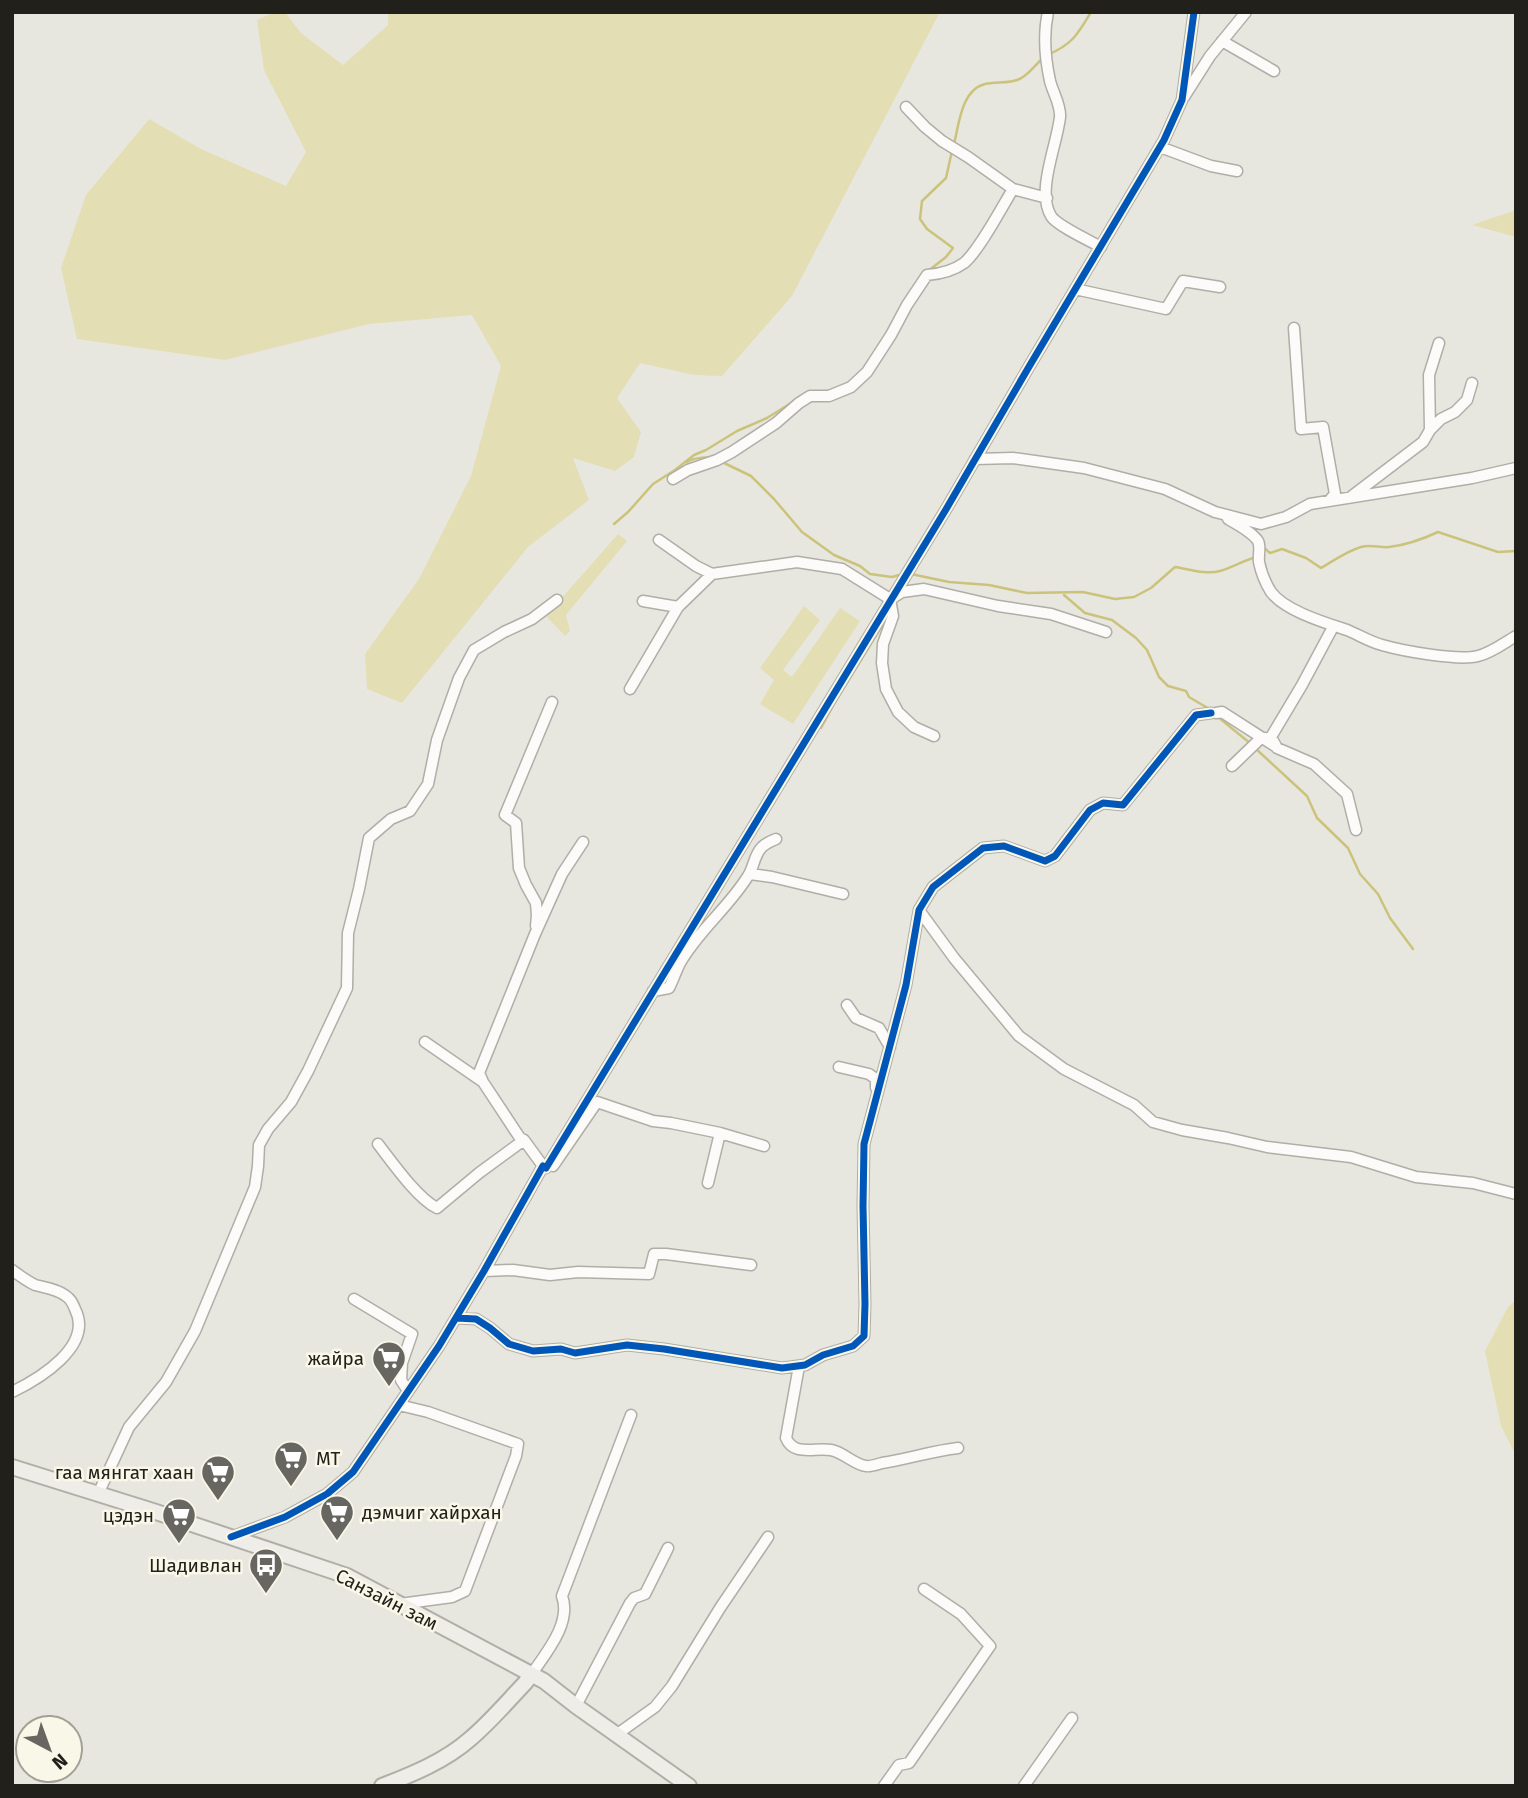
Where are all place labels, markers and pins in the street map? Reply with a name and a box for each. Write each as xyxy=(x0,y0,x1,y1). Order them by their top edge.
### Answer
supermarket icon: жайра xyxy=(370,1339,408,1388)
place label: жайра xyxy=(307,1347,364,1370)
supermarket icon: MT xyxy=(272,1439,310,1488)
place label: MT xyxy=(316,1447,341,1470)
supermarket icon: гаа мянгат хаан xyxy=(199,1453,237,1502)
place label: гаа мянгат хаан xyxy=(55,1461,194,1484)
supermarket icon: дэмчиг хайрхан xyxy=(318,1493,356,1542)
supermarket icon: цэдэн xyxy=(160,1496,198,1545)
place label: дэмчиг хайрхан xyxy=(362,1501,502,1524)
place label: цэдэн xyxy=(103,1504,154,1527)
bus stop icon: Шадивлан xyxy=(247,1546,285,1595)
place label: Шадивлан xyxy=(149,1554,242,1577)

